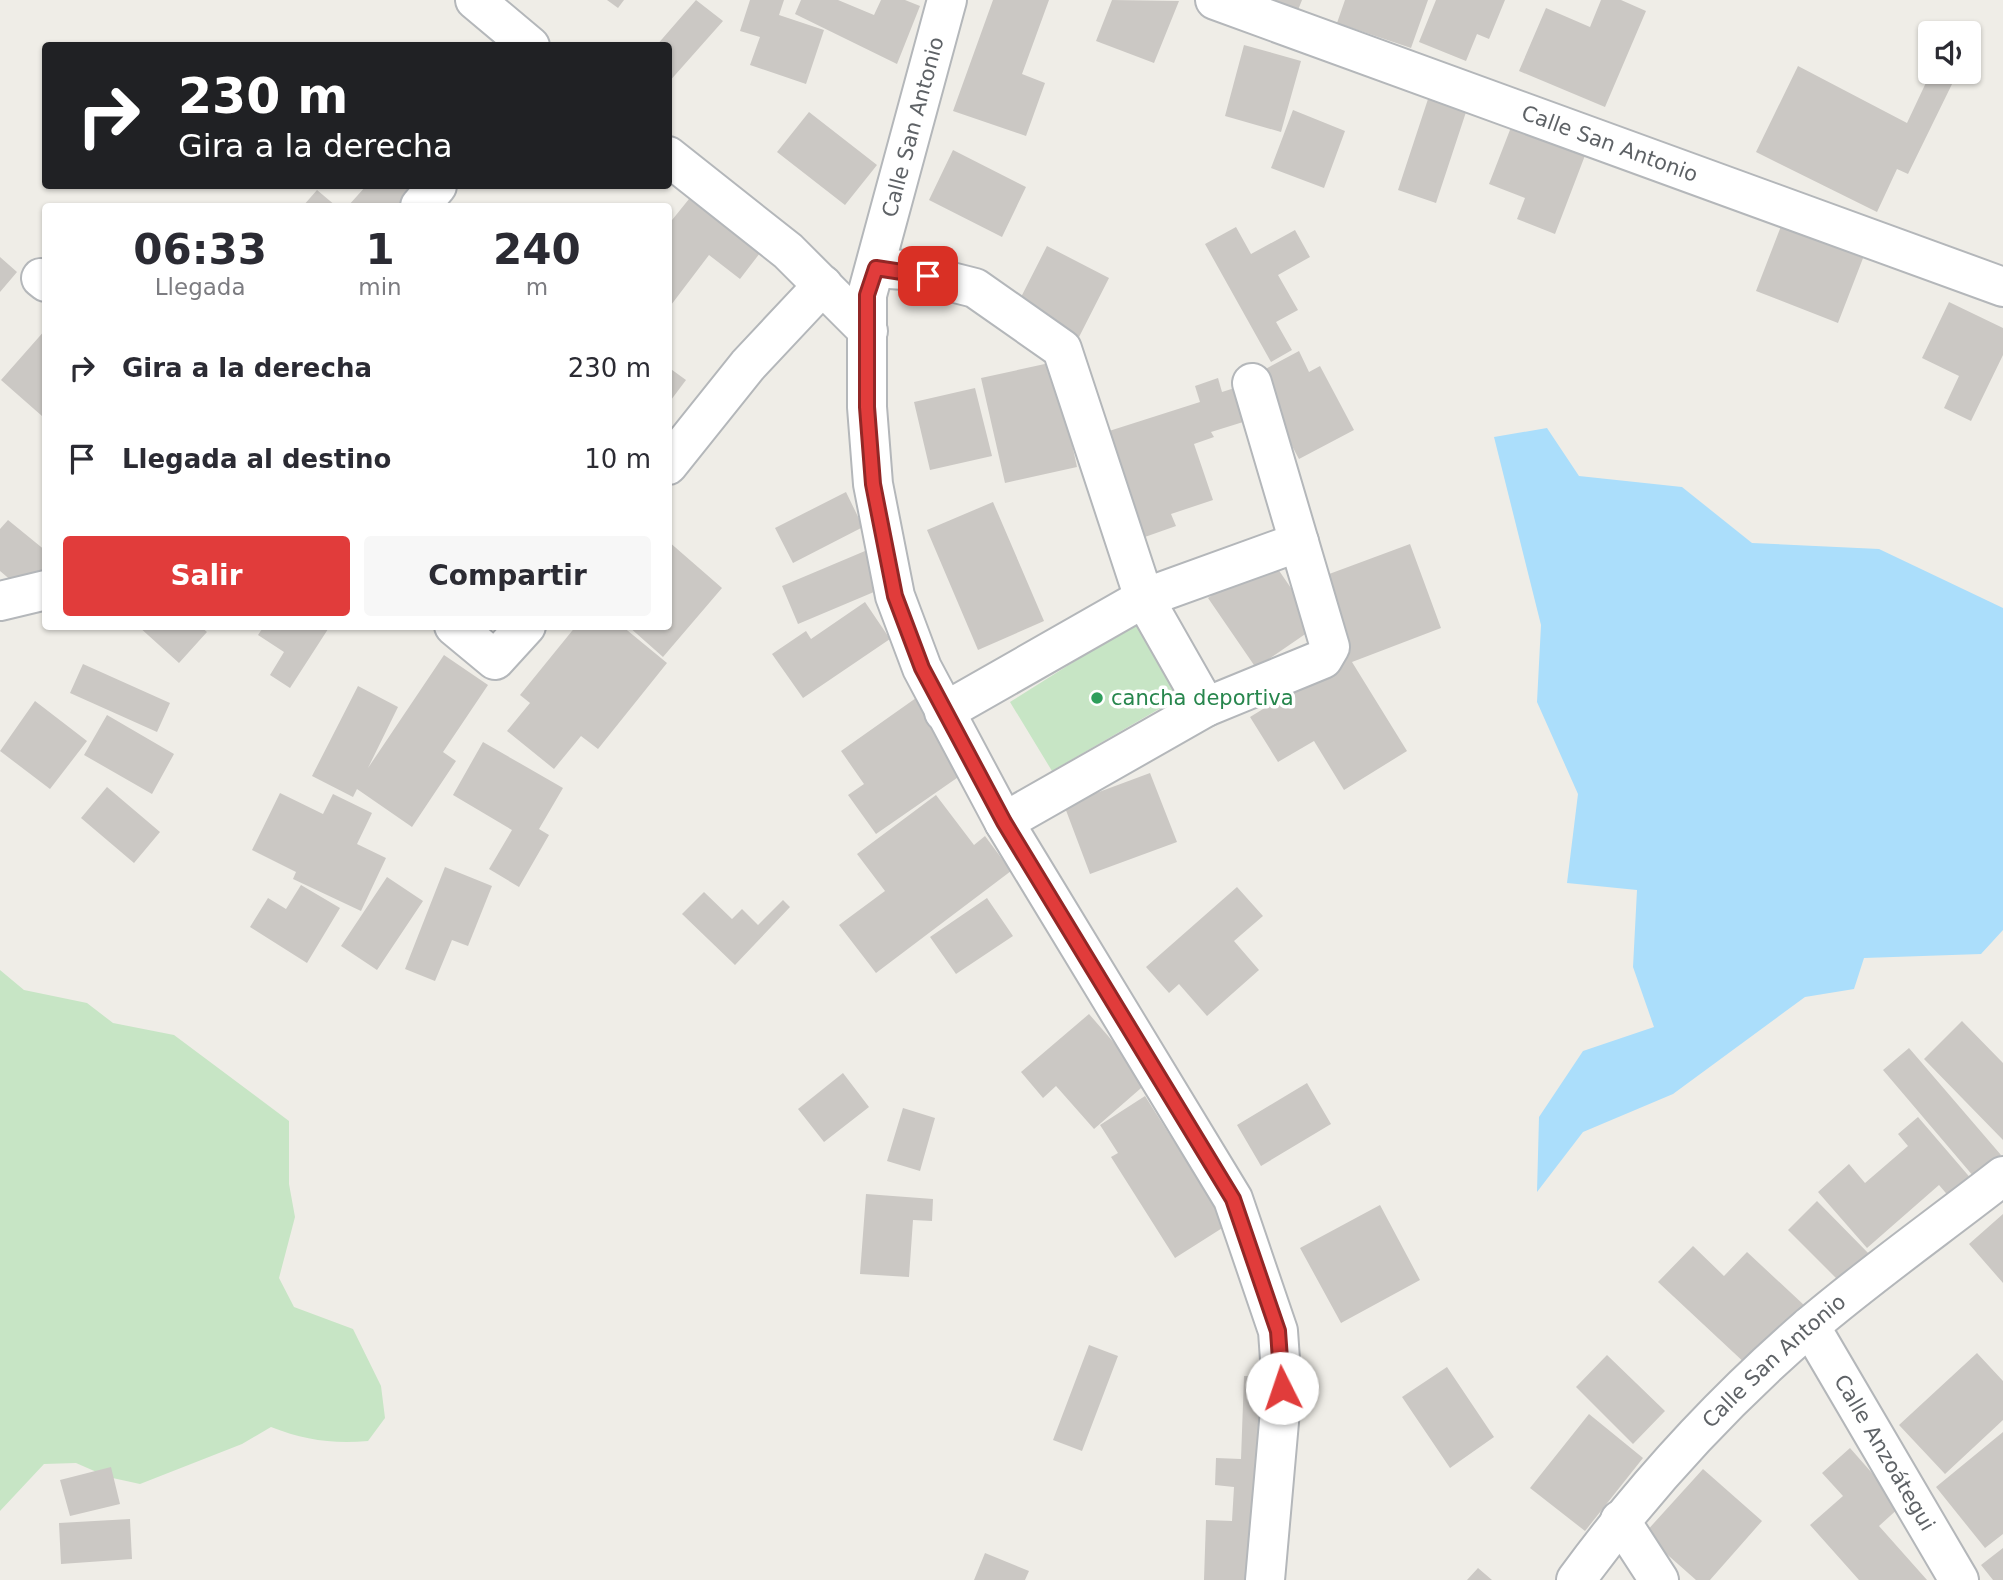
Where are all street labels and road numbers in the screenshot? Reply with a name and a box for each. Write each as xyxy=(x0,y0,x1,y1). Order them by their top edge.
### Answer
street label: Calle San Antonio xyxy=(877,34,949,220)
street label: Calle San Antonio xyxy=(1518,101,1701,187)
street label: Calle San Antonio xyxy=(1698,1289,1850,1433)
street label: Calle Anzoátegui xyxy=(1829,1370,1939,1535)

